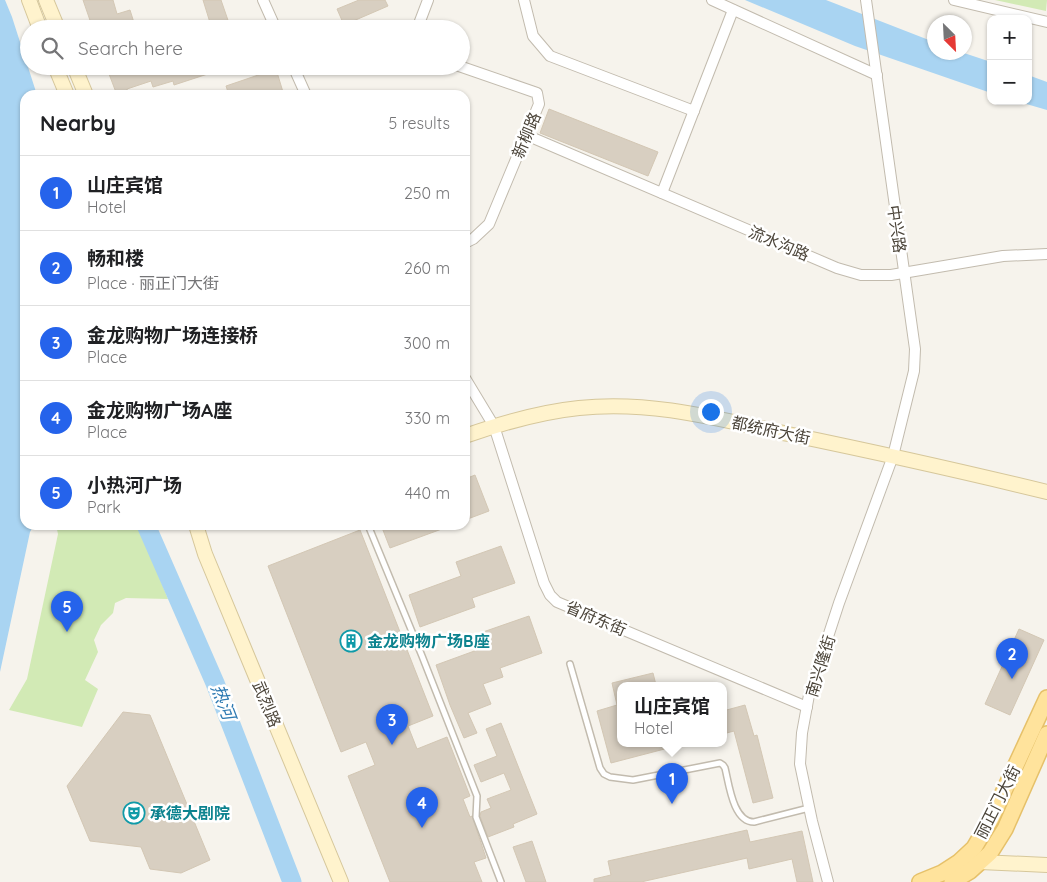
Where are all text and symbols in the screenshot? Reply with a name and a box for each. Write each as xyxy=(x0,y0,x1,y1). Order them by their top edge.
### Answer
north arrow xyxy=(927,15,972,60)
map controls xyxy=(987,15,1032,105)
button: + xyxy=(987,15,1032,60)
search box xyxy=(20,20,470,75)
icon: search xyxy=(38,34,66,62)
text: Search here xyxy=(78,36,183,60)
button: − xyxy=(987,60,1032,105)
street label: 新柳路 xyxy=(507,109,545,161)
text: Nearby xyxy=(40,110,116,136)
text: 5 results xyxy=(389,113,450,133)
text: 山庄宾馆 xyxy=(87,173,163,197)
text: 1 xyxy=(53,183,59,203)
text: 250 m xyxy=(404,183,450,203)
text: Hotel xyxy=(87,197,126,217)
street label: 中兴路 xyxy=(884,204,910,254)
street label: 流水沟路 xyxy=(746,221,812,265)
text: 畅和楼 xyxy=(87,246,144,270)
text: 2 xyxy=(51,258,61,278)
text: 260 m xyxy=(404,258,450,278)
text: Place · 丽正门大街 xyxy=(87,273,219,293)
text: 金龙购物广场连接桥 xyxy=(87,323,258,347)
text: 3 xyxy=(52,333,60,353)
text: 300 m xyxy=(404,333,450,353)
text: Place xyxy=(87,347,127,367)
text: 金龙购物广场A座 xyxy=(87,398,232,422)
your location xyxy=(698,399,724,425)
text: 4 xyxy=(51,408,61,428)
text: 330 m xyxy=(405,408,450,428)
street label: 都统府大街 xyxy=(730,412,812,448)
text: Place xyxy=(87,422,127,442)
text: 小热河广场 xyxy=(87,473,182,497)
text: 5 xyxy=(51,483,61,503)
text: 440 m xyxy=(405,483,450,503)
text: Park xyxy=(87,497,121,517)
pin: 5 xyxy=(51,591,83,632)
street label: 省府东街 xyxy=(563,596,629,640)
building icon: 金龙购物广场B座 xyxy=(339,629,363,653)
place label: 金龙购物广场B座 xyxy=(367,631,489,651)
street label: 南兴隆街 xyxy=(801,632,839,700)
pin: 2 xyxy=(996,638,1028,679)
street label: 武烈路 xyxy=(249,678,285,730)
water label: 热河 xyxy=(206,681,242,726)
popup xyxy=(617,682,727,747)
text: 山庄宾馆 xyxy=(634,694,710,718)
pin: 3 xyxy=(376,704,408,745)
text: Hotel xyxy=(634,718,673,738)
street label: 丽正门大街 xyxy=(970,762,1024,842)
pin: 1 xyxy=(656,763,688,804)
pin: 4 xyxy=(406,787,438,828)
theatre icon: 承德大剧院 xyxy=(122,801,146,825)
place label: 承德大剧院 xyxy=(150,803,230,823)

